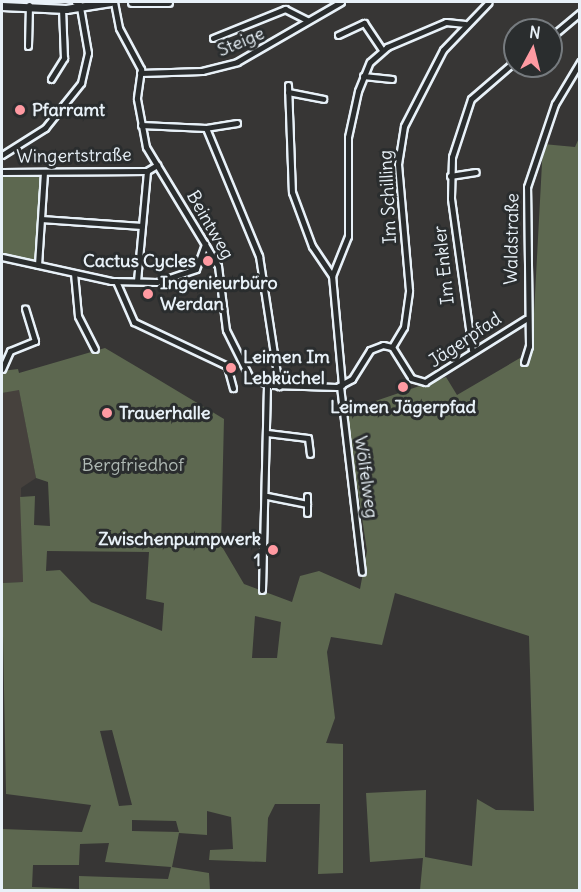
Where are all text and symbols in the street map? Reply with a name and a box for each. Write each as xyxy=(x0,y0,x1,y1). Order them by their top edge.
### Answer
north arrow xyxy=(503,18,563,78)
street label: Steige xyxy=(214,22,268,62)
text: N xyxy=(528,22,542,43)
place label: Pfarramt xyxy=(32,99,105,121)
marker: Pfarramt xyxy=(13,103,27,117)
street label: Wingertstraße xyxy=(16,144,132,168)
street label: Im Schilling xyxy=(375,150,401,244)
street label: Beintweg xyxy=(182,187,238,263)
street label: Waldstraße xyxy=(500,193,524,285)
street label: Im Enkler xyxy=(429,225,459,305)
place label: Cactus Cycles xyxy=(83,250,196,272)
marker: Cactus Cycles xyxy=(201,254,215,268)
place label: Ingenieurbüro Werdan xyxy=(160,273,278,316)
marker: Ingenieurbüro Werdan xyxy=(141,287,155,301)
street label: Jägerpfad xyxy=(425,308,505,372)
place label: Leimen Im Lebküchel xyxy=(243,347,330,389)
marker: Leimen Im Lebküchel xyxy=(224,361,238,375)
marker: Leimen Jägerpfad xyxy=(396,380,410,394)
place label: Leimen Jägerpfad xyxy=(330,396,476,418)
place label: Trauerhalle xyxy=(119,402,210,424)
marker: Trauerhalle xyxy=(100,406,114,420)
street label: Wölfelweg xyxy=(350,434,382,520)
park label: Bergfriedhof xyxy=(82,454,184,476)
place label: Zwischenpumpwerk 1 xyxy=(98,529,261,572)
marker: Zwischenpumpwerk 1 xyxy=(266,543,280,557)

